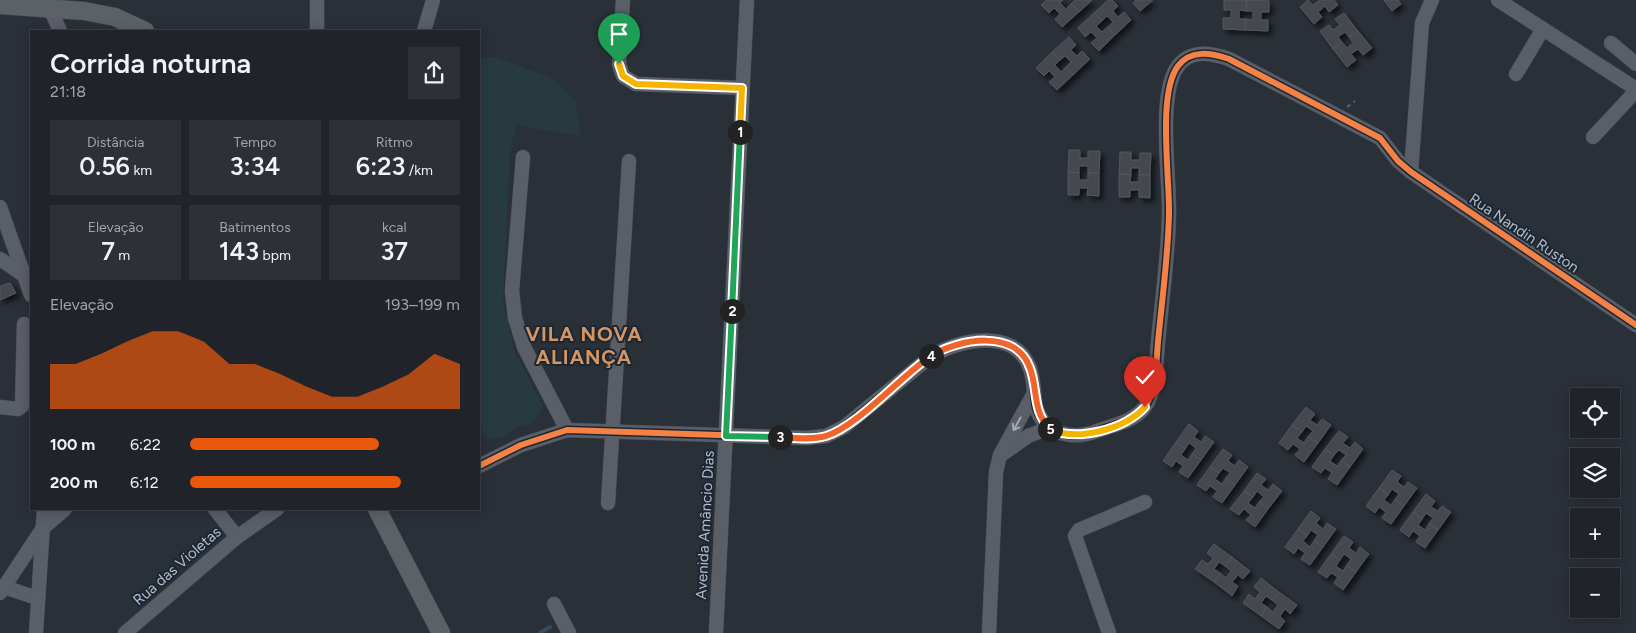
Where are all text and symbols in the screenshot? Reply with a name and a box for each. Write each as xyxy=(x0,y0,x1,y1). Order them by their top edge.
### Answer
pin xyxy=(598,13,640,64)
icon: arrive xyxy=(605,20,633,48)
text: Corrida noturna xyxy=(50,46,251,80)
button: share xyxy=(408,47,460,99)
text: 21:18 xyxy=(50,82,86,101)
pin: 1 xyxy=(728,120,752,144)
text: 1 xyxy=(738,124,743,141)
text: Distância xyxy=(87,134,144,151)
text: Tempo xyxy=(234,134,276,151)
text: Ritmo xyxy=(376,134,413,151)
text: 0.56 xyxy=(79,151,130,181)
text: 3:34 xyxy=(230,151,280,181)
text: 6:23 xyxy=(356,151,405,181)
text: km xyxy=(130,162,152,179)
text: /km xyxy=(405,162,433,179)
street label: Rua Nandin Ruston xyxy=(1466,190,1582,276)
text: Elevação xyxy=(88,219,144,236)
text: Batimentos xyxy=(219,219,291,236)
text: kcal xyxy=(382,219,407,236)
text: 7 xyxy=(101,236,115,266)
text: 143 xyxy=(219,236,259,266)
text: 37 xyxy=(381,236,408,266)
text: m xyxy=(115,247,130,264)
text: bpm xyxy=(259,247,291,264)
text: Elevação xyxy=(50,295,114,314)
text: 193–199 m xyxy=(385,295,460,314)
pin: 2 xyxy=(720,298,744,324)
text: 2 xyxy=(728,303,737,320)
district label: VILA NOVA ALIANÇA xyxy=(526,322,642,369)
pin: 4 xyxy=(918,344,944,368)
text: 4 xyxy=(927,348,936,365)
pin xyxy=(1124,356,1166,407)
icon: check xyxy=(1131,363,1159,391)
map controls xyxy=(1570,388,1620,618)
button: locate xyxy=(1570,388,1620,438)
one-way arrow xyxy=(1011,416,1021,431)
pin: 5 xyxy=(1038,416,1062,442)
text: 5 xyxy=(1046,421,1055,438)
pin: 3 xyxy=(768,424,792,450)
text: 3 xyxy=(777,429,784,446)
text: 100 m xyxy=(50,435,95,454)
text: 6:22 xyxy=(130,435,161,454)
button: layers xyxy=(1570,448,1620,498)
street label: Avenida Amâncio Dias xyxy=(692,450,718,600)
text: 200 m xyxy=(50,473,98,492)
text: 6:12 xyxy=(130,473,159,492)
button: + xyxy=(1570,508,1620,558)
street label: Rua das Violetas xyxy=(129,523,225,609)
button: − xyxy=(1570,568,1620,618)

